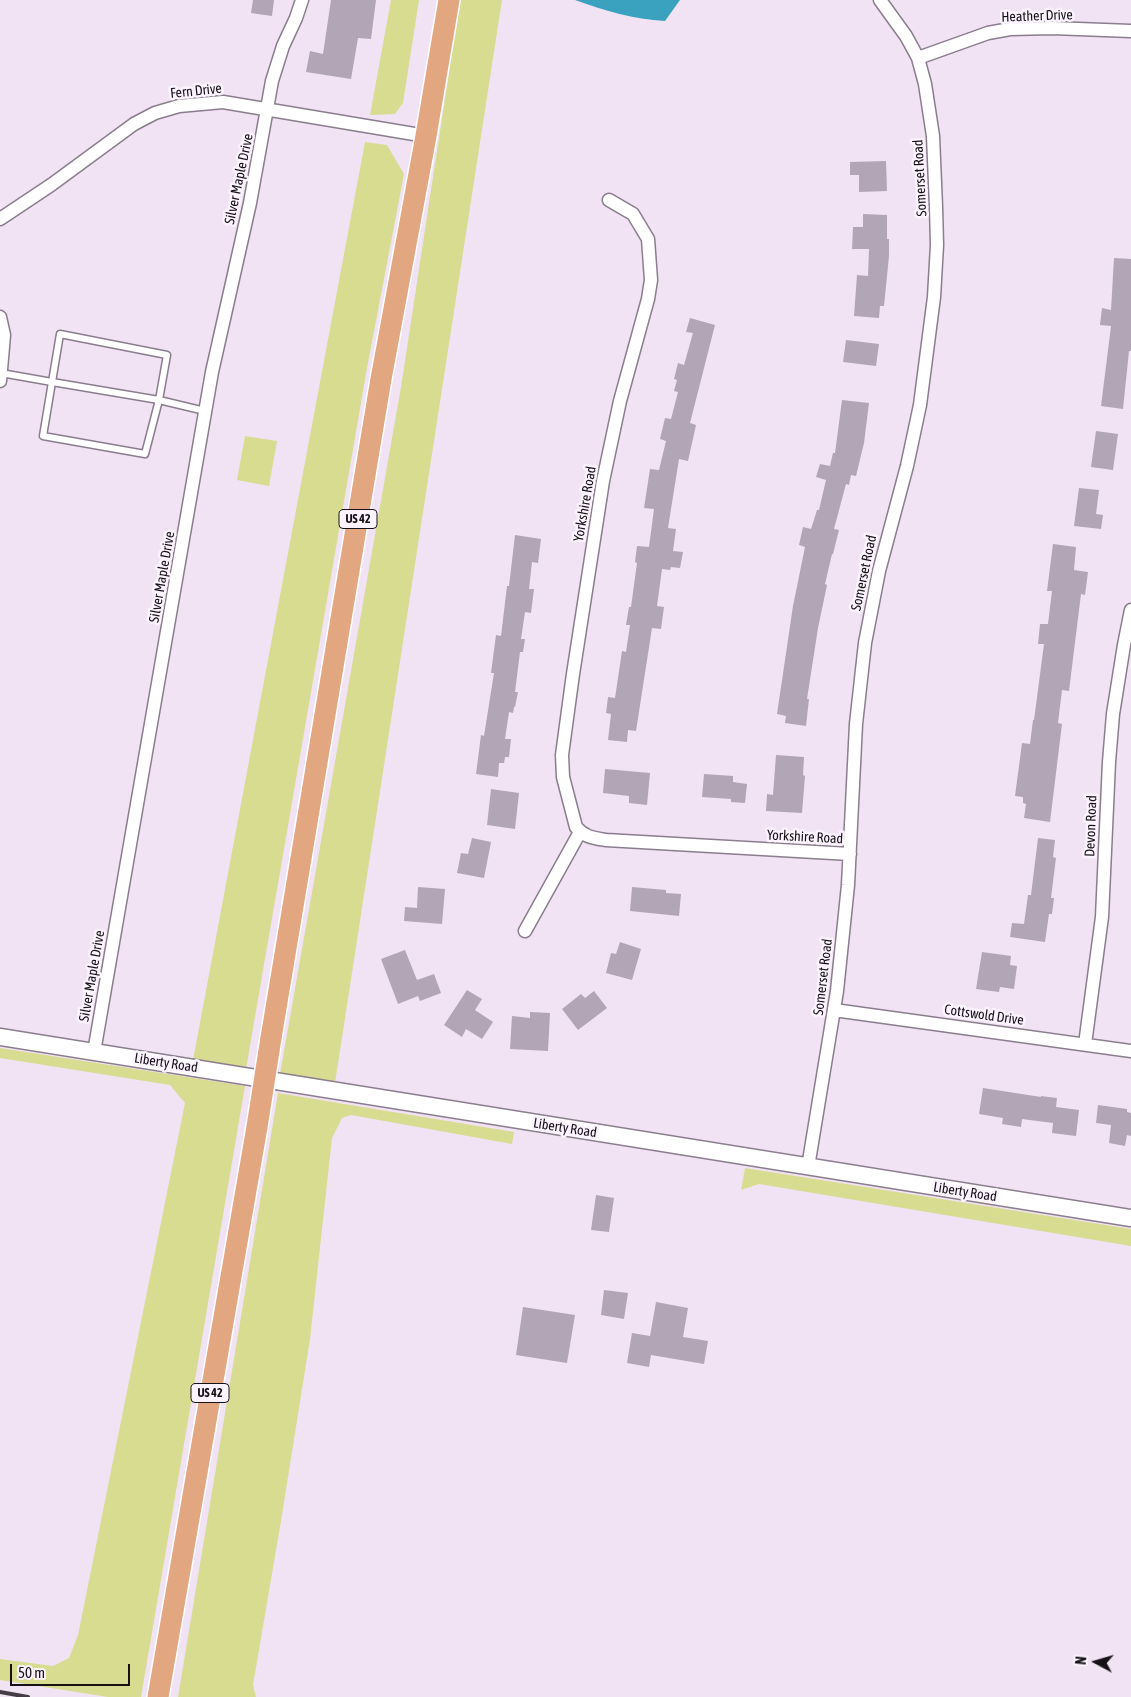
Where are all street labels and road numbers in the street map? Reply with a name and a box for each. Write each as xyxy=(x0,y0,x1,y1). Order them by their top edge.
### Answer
street label: Heather Drive xyxy=(1001,6,1073,26)
street label: Fern Drive xyxy=(169,80,223,102)
street label: Silver Maple Drive xyxy=(221,132,257,226)
street label: Somerset Road xyxy=(910,139,930,217)
street label: Yorkshire Road xyxy=(570,465,600,543)
road number: US 42 xyxy=(339,509,377,528)
street label: Silver Maple Drive xyxy=(146,530,178,624)
street label: Somerset Road xyxy=(848,534,880,612)
street label: Devon Road xyxy=(1082,795,1100,857)
street label: Yorkshire Road xyxy=(766,827,844,847)
street label: Silver Maple Drive xyxy=(76,929,108,1023)
street label: Somerset Road xyxy=(810,938,836,1016)
street label: Cottswold Drive xyxy=(943,1001,1025,1029)
street label: Liberty Road xyxy=(133,1050,199,1076)
street label: Liberty Road xyxy=(532,1115,598,1141)
street label: Liberty Road xyxy=(932,1179,998,1205)
road number: US 42 xyxy=(191,1384,229,1402)

